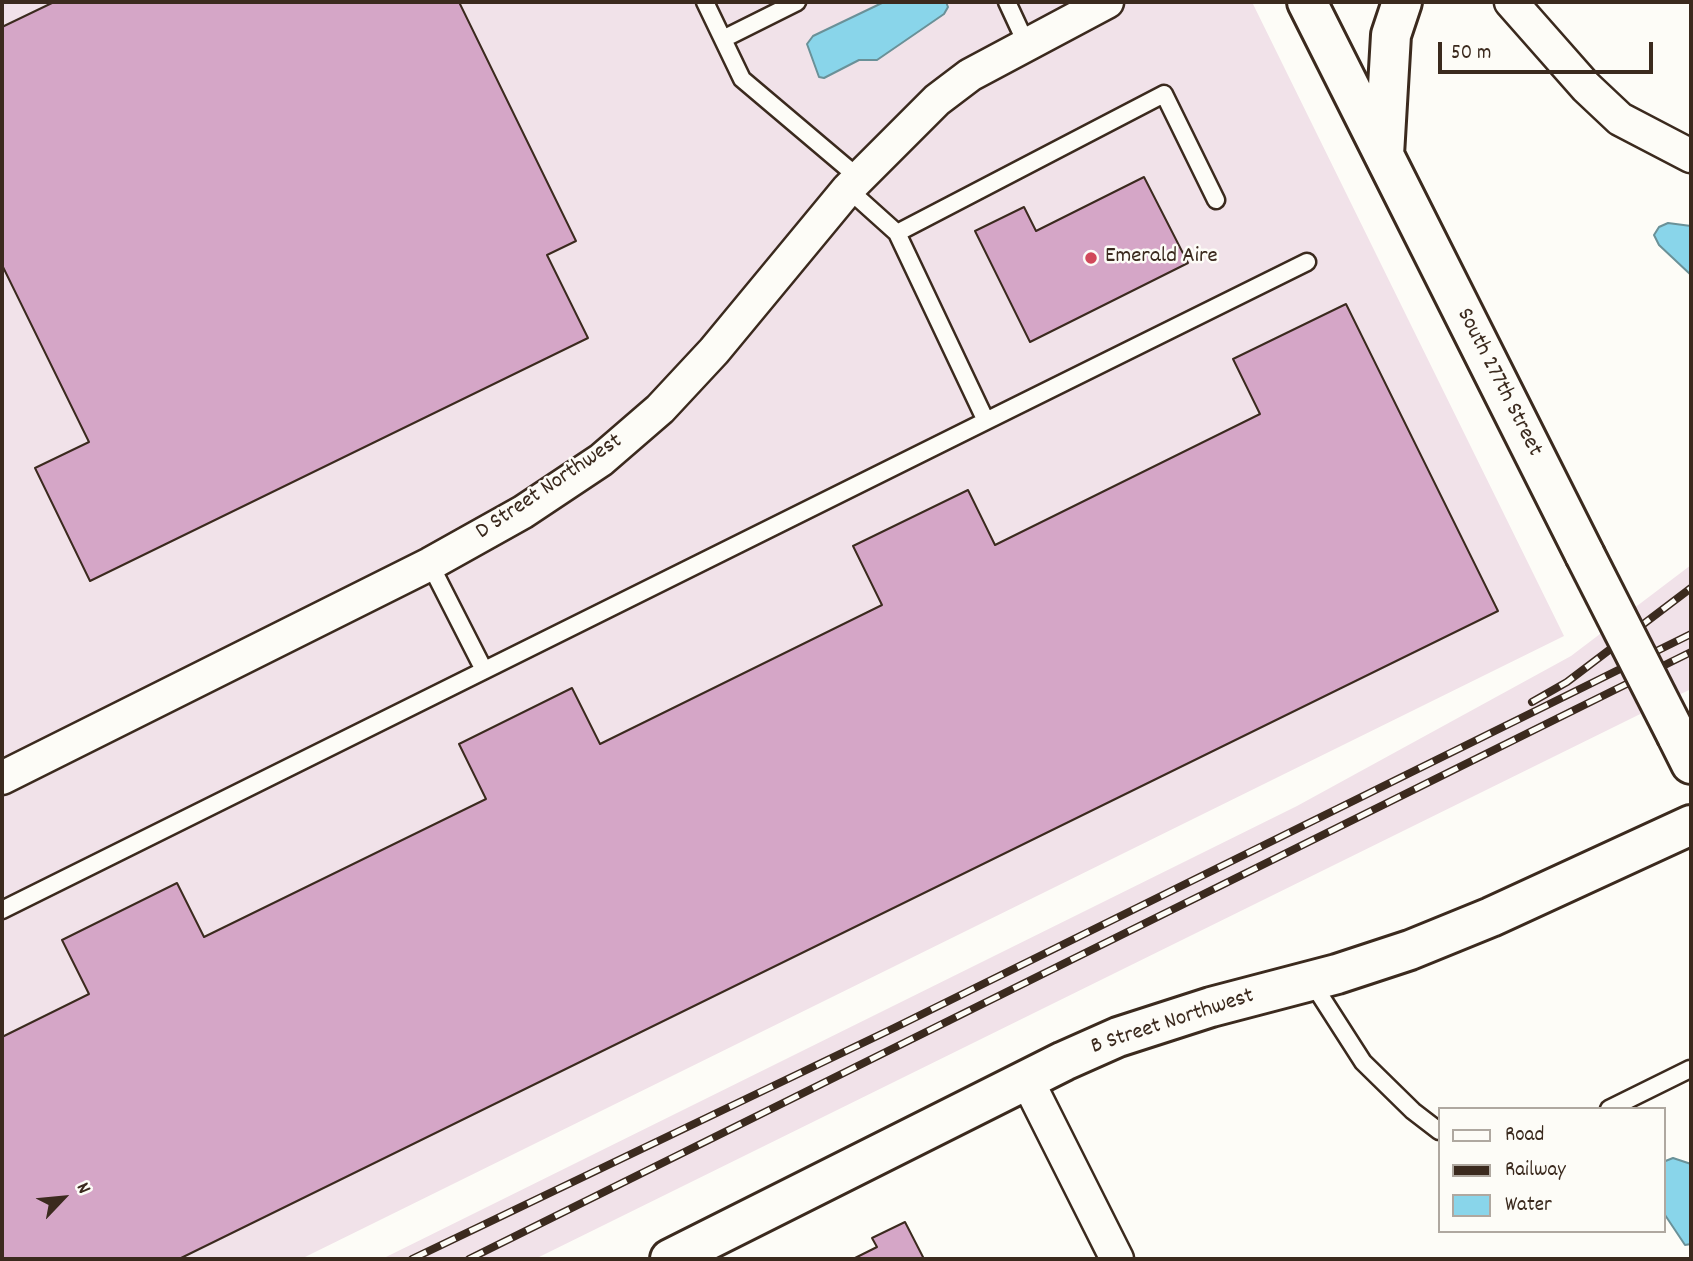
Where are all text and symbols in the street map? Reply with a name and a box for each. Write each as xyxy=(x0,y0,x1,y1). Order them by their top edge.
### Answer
scale bar xyxy=(1441,28,1656,72)
text: 50 m xyxy=(1451,39,1491,69)
place label: Emerald Aire xyxy=(1105,244,1218,272)
marker: Emerald Aire xyxy=(1083,250,1099,266)
street label: South 277th Street xyxy=(1449,304,1547,462)
street label: D Street Northwest xyxy=(472,429,628,547)
street label: B Street Northwest xyxy=(1088,984,1258,1062)
legend xyxy=(1438,1107,1665,1233)
text: Road xyxy=(1505,1121,1544,1151)
text: Railway xyxy=(1505,1156,1566,1186)
north arrow xyxy=(28,1163,98,1233)
text: N xyxy=(68,1178,97,1199)
text: Water xyxy=(1505,1191,1552,1221)

